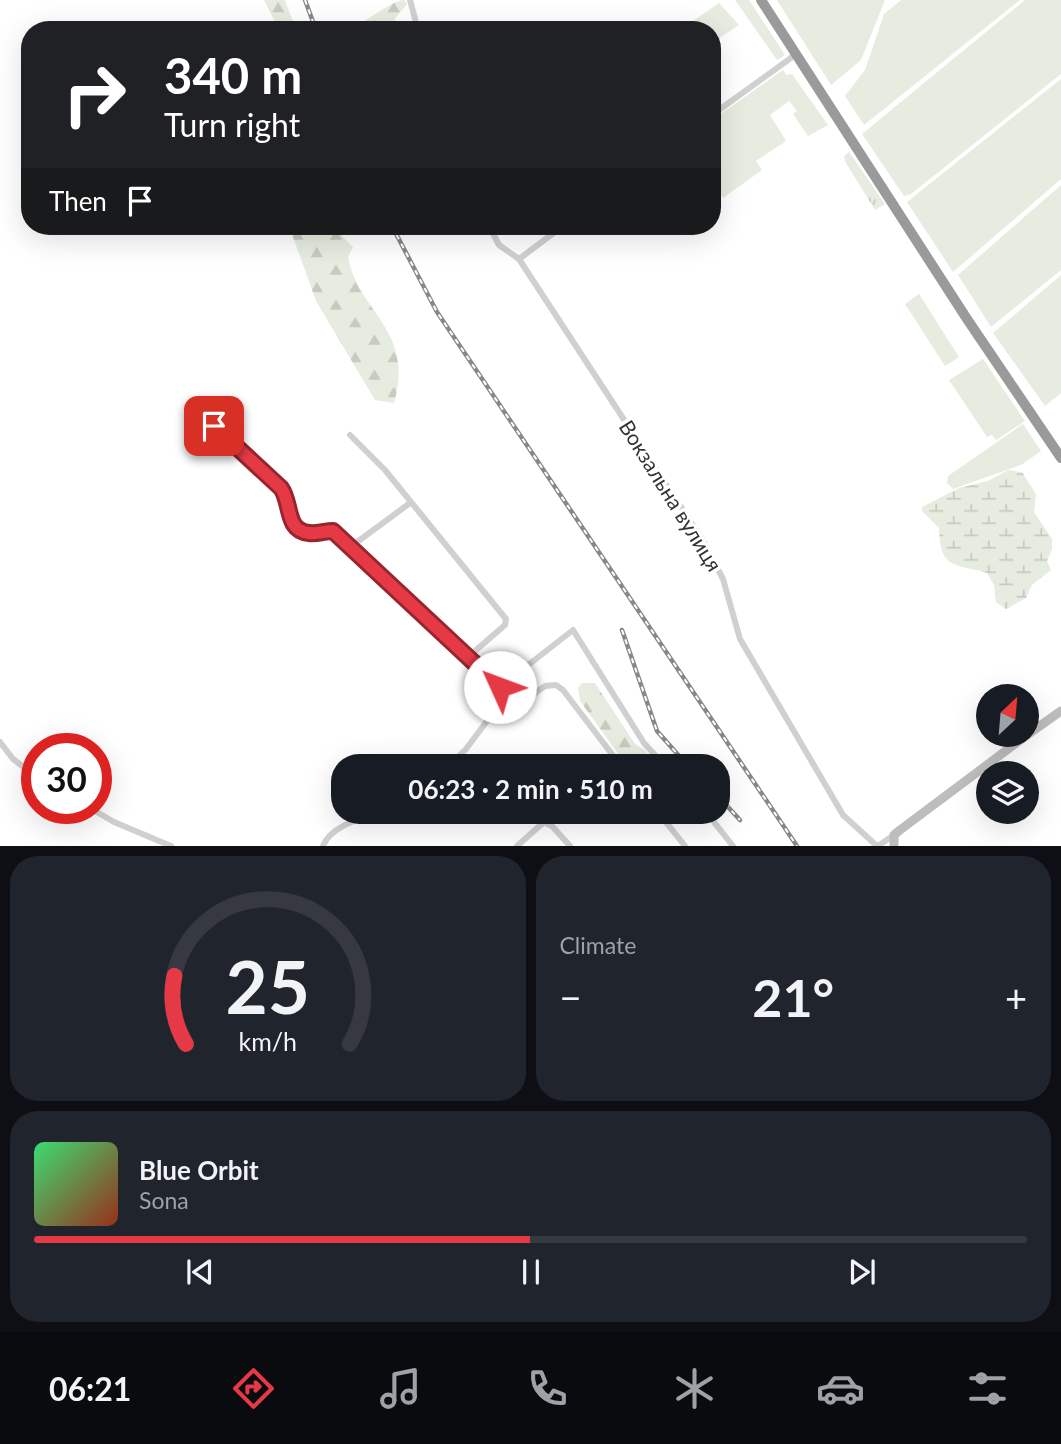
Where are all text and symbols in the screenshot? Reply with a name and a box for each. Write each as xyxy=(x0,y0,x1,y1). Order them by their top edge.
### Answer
text: 340 m xyxy=(164,46,302,104)
icon: right xyxy=(49,49,140,140)
text: Turn right xyxy=(164,105,300,144)
icon: arrive xyxy=(121,182,159,220)
text: Then xyxy=(49,185,107,217)
pin xyxy=(184,396,244,456)
icon: arrive xyxy=(195,407,233,445)
street label: Вокзальна вулиця xyxy=(615,415,728,575)
position arrow xyxy=(463,650,537,724)
north arrow xyxy=(976,684,1040,747)
map controls xyxy=(976,684,1039,824)
speed limit sign: 30 xyxy=(21,733,112,824)
button: layers xyxy=(976,761,1039,824)
text: 06:23 · 2 min · 510 m xyxy=(408,773,653,805)
text: Climate xyxy=(560,931,636,959)
text: 25 xyxy=(226,943,310,1031)
text: 21° xyxy=(752,966,834,1028)
text: − xyxy=(560,974,582,1020)
text: + xyxy=(1005,974,1027,1020)
text: km/h xyxy=(238,1026,297,1056)
text: Blue Orbit xyxy=(139,1154,259,1186)
text: Sona xyxy=(139,1186,189,1214)
icon: previous xyxy=(181,1253,219,1291)
icon: pause xyxy=(512,1253,550,1291)
icon: next xyxy=(843,1253,881,1291)
icon: directions xyxy=(229,1364,278,1413)
icon: music xyxy=(376,1364,425,1413)
icon: phone xyxy=(523,1364,572,1413)
icon: climate xyxy=(670,1364,719,1413)
icon: car xyxy=(816,1364,865,1413)
icon: filters xyxy=(963,1364,1012,1413)
text: 06:21 xyxy=(49,1369,131,1408)

